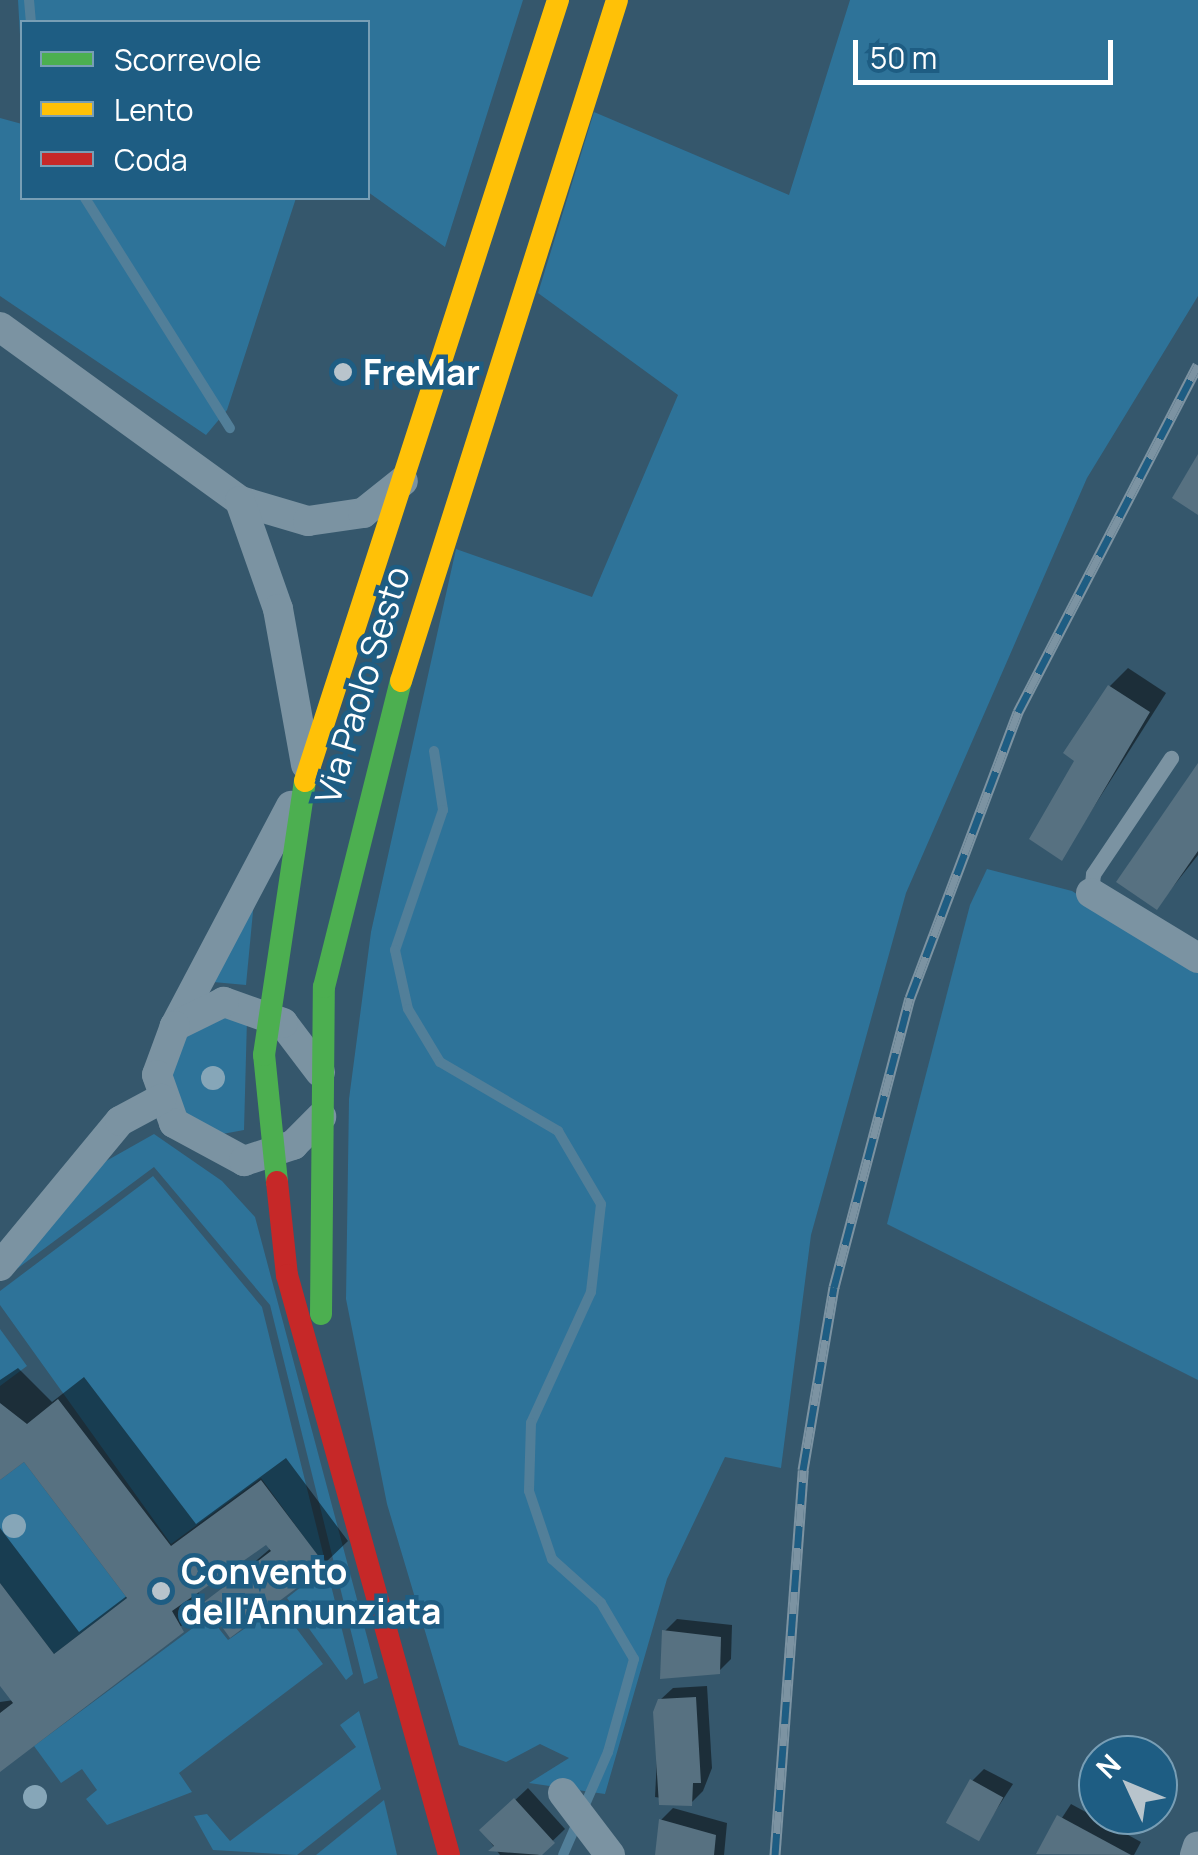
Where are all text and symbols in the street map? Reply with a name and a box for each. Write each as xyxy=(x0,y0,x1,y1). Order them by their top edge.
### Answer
legend xyxy=(20,20,370,200)
scale bar xyxy=(858,20,1118,82)
text: 50 m xyxy=(870,37,937,78)
text: Scorrevole xyxy=(114,39,262,80)
text: Lento xyxy=(114,89,193,130)
text: Coda xyxy=(114,139,188,180)
place label: FreMar xyxy=(363,351,480,393)
marker: FreMar xyxy=(332,361,354,383)
street label: Via Paolo Sesto xyxy=(306,561,418,809)
place label: Convento dell'Annunziata xyxy=(181,1550,441,1632)
marker: Convento dell'Annunziata xyxy=(150,1580,172,1602)
north arrow xyxy=(1078,1735,1178,1835)
text: N xyxy=(1087,1745,1129,1786)

